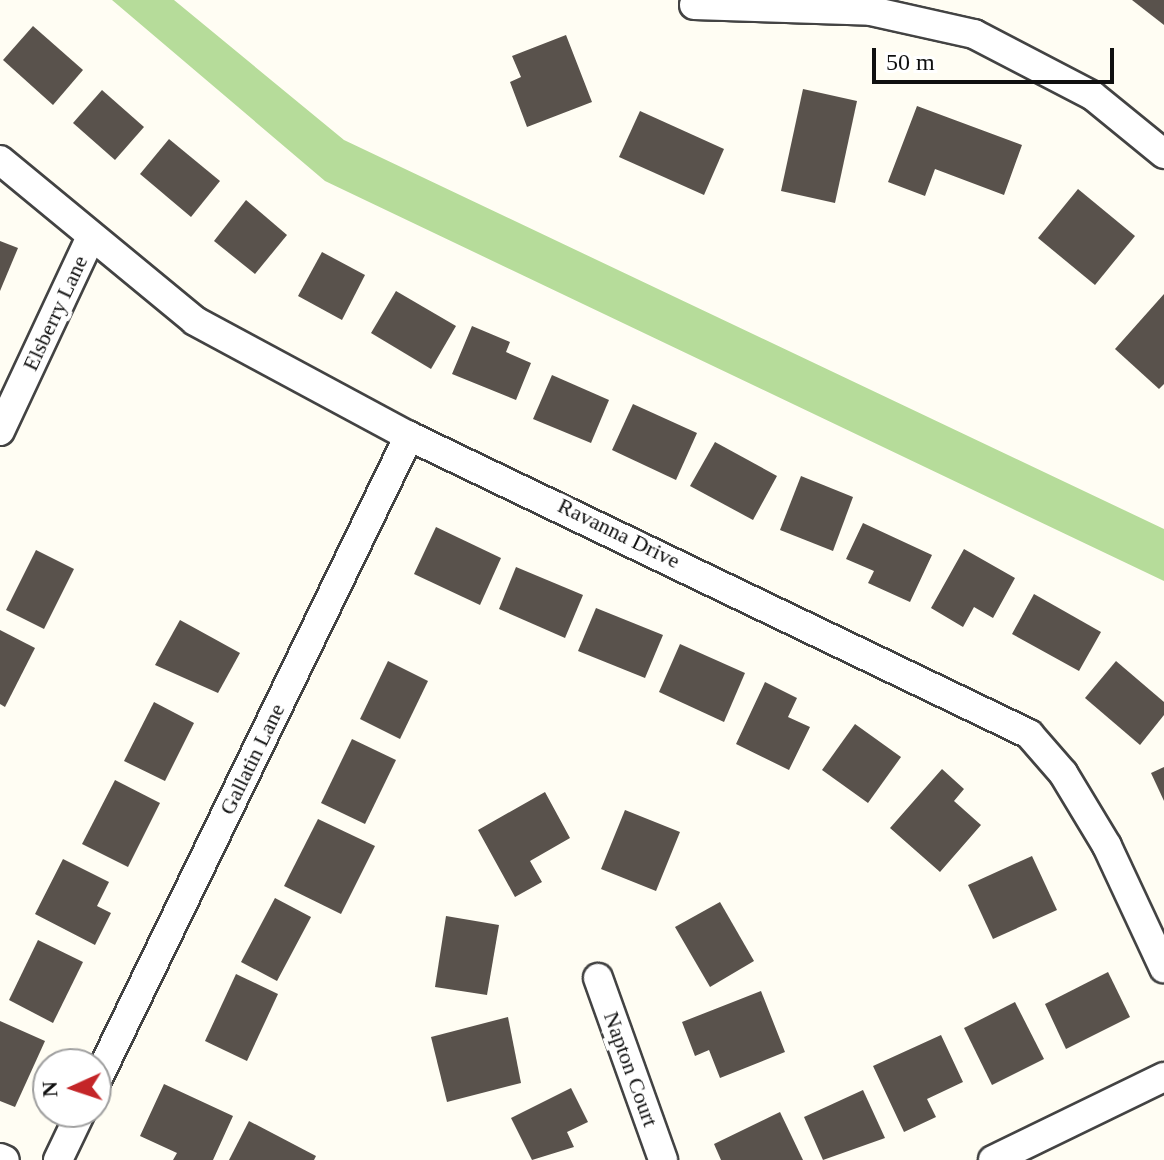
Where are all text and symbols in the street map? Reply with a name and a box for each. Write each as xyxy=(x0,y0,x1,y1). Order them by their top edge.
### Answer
scale bar xyxy=(876,32,1118,82)
text: 50 m xyxy=(886,49,935,75)
street label: Elsberry Lane xyxy=(17,251,93,375)
street label: Ravanna Drive xyxy=(554,492,684,574)
street label: Gallatin Lane xyxy=(214,699,290,819)
street label: Napton Court xyxy=(598,1008,664,1130)
north arrow xyxy=(32,1048,112,1128)
text: N xyxy=(37,1081,62,1098)

